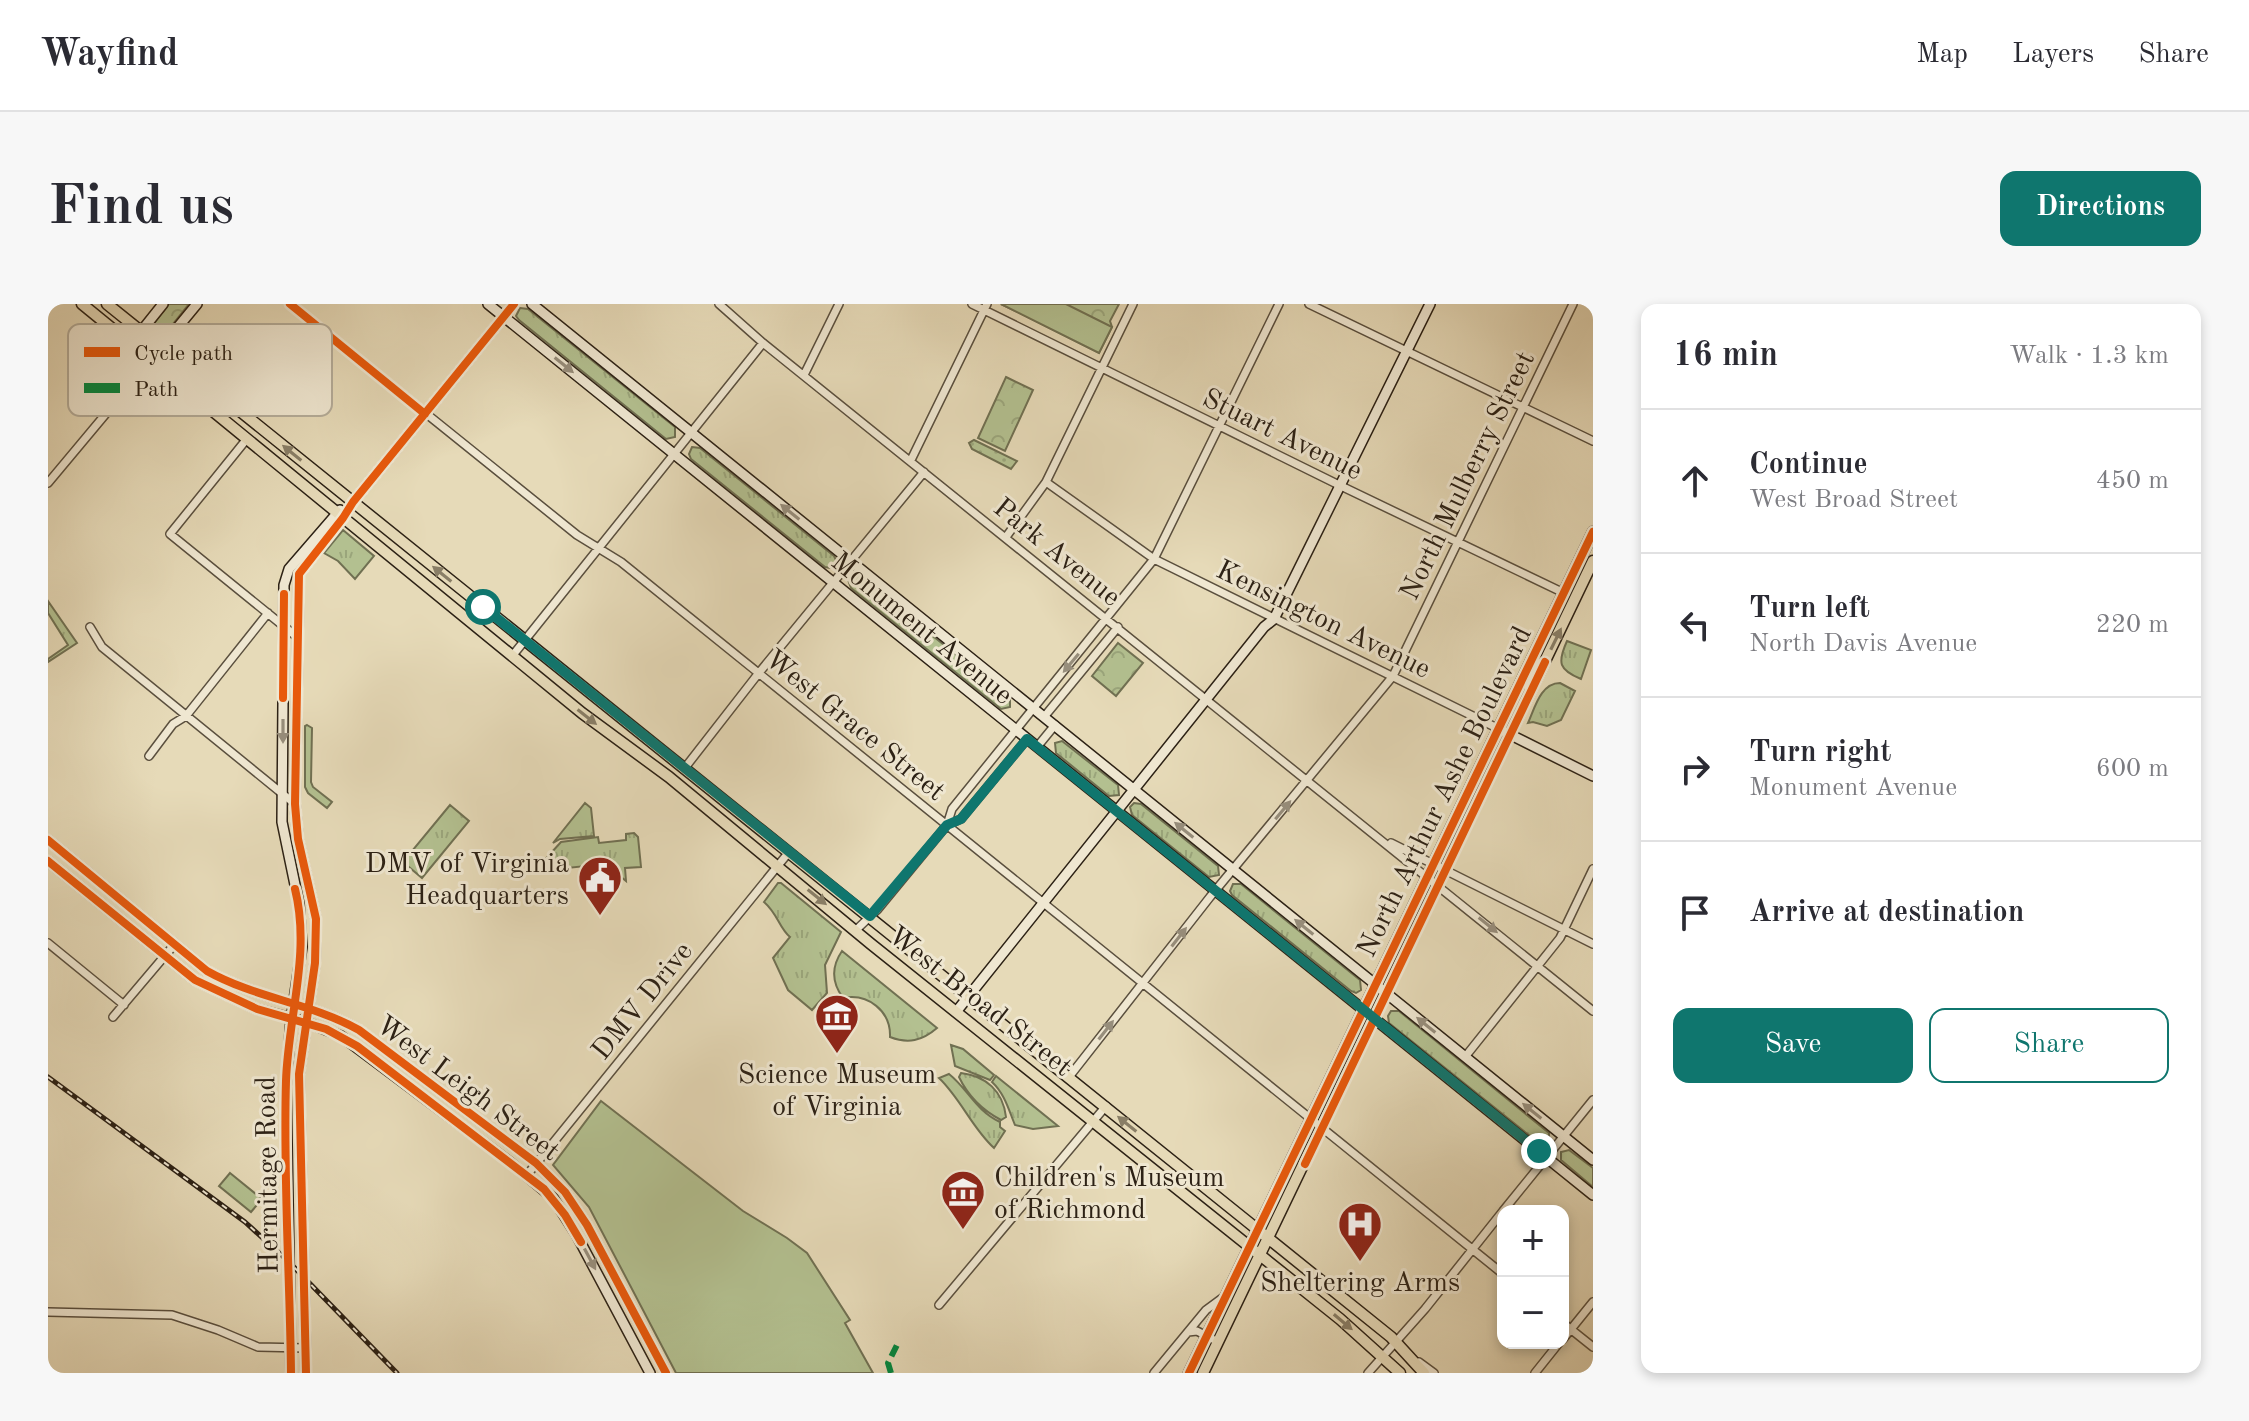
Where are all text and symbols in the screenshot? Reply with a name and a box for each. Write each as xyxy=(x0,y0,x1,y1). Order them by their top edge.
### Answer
text: Wayfind xyxy=(40,36,178,74)
text: Map xyxy=(1916,41,1968,69)
text: Layers xyxy=(2012,41,2094,69)
text: Share xyxy=(2138,41,2209,69)
button: Directions xyxy=(2000,171,2201,246)
text: Find us xyxy=(48,180,234,236)
legend xyxy=(68,324,332,416)
text: 16 min xyxy=(1673,339,1778,373)
text: Cycle path xyxy=(134,343,233,365)
text: Walk · 1.3 km xyxy=(2009,343,2169,369)
street label: North Mulberry Street xyxy=(1396,348,1541,605)
one-way arrow xyxy=(554,357,574,373)
text: Path xyxy=(134,379,179,401)
street label: Stuart Avenue xyxy=(1197,385,1366,486)
one-way arrow xyxy=(282,445,302,462)
text: Continue xyxy=(1749,450,1868,480)
icon: ahead xyxy=(1673,459,1717,503)
text: 450 m xyxy=(2096,468,2169,494)
text: West Broad Street xyxy=(1749,487,1958,513)
street label: Park Avenue xyxy=(987,494,1125,613)
one-way arrow xyxy=(780,505,800,521)
street label: Monument Avenue xyxy=(825,548,1017,711)
street label: Kensington Avenue xyxy=(1211,557,1434,685)
one-way arrow xyxy=(432,566,452,583)
route start xyxy=(465,589,501,625)
text: Turn left xyxy=(1749,594,1870,624)
icon: left xyxy=(1673,603,1717,647)
text: 220 m xyxy=(2096,612,2169,638)
street label: North Arthur Ashe Boulevard xyxy=(1353,623,1538,962)
one-way arrow xyxy=(1549,628,1563,651)
text: North Davis Avenue xyxy=(1749,631,1977,657)
street label: West Grace Street xyxy=(759,645,949,807)
one-way arrow xyxy=(1063,653,1080,673)
one-way arrow xyxy=(577,708,597,724)
one-way arrow xyxy=(277,719,289,744)
text: Turn right xyxy=(1749,738,1891,768)
icon: right xyxy=(1673,747,1717,791)
text: 600 m xyxy=(2096,756,2169,782)
text: Monument Avenue xyxy=(1749,775,1957,801)
one-way arrow xyxy=(1274,800,1291,820)
one-way arrow xyxy=(1173,821,1194,838)
place label: DMV of Virginia Headquarters xyxy=(365,851,569,911)
public building icon: DMV of Virginia Headquarters xyxy=(576,854,624,917)
one-way arrow xyxy=(807,888,827,905)
icon: arrive xyxy=(1673,891,1717,935)
text: Arrive at destination xyxy=(1749,898,2024,928)
one-way arrow xyxy=(1478,916,1498,933)
one-way arrow xyxy=(1294,919,1314,936)
street label: West Broad Street xyxy=(882,922,1076,1083)
one-way arrow xyxy=(1170,927,1186,947)
street label: DMV Drive xyxy=(588,938,699,1066)
museum icon: Science Museum of Virginia xyxy=(813,992,861,1055)
button: Save xyxy=(1673,1008,1913,1083)
button: Share xyxy=(1929,1008,2169,1083)
street label: West Leigh Street xyxy=(370,1012,564,1167)
one-way arrow xyxy=(1416,1017,1436,1034)
one-way arrow xyxy=(1097,1020,1114,1040)
place label: Science Museum of Virginia xyxy=(738,1062,936,1122)
street label: Hermitage Road xyxy=(253,1076,285,1274)
one-way arrow xyxy=(1522,1103,1542,1120)
one-way arrow xyxy=(1117,1116,1137,1133)
route end xyxy=(1521,1133,1557,1169)
place label: Children's Museum of Richmond xyxy=(994,1165,1225,1225)
museum icon: Children's Museum of Richmond xyxy=(939,1168,987,1231)
hospital icon: Sheltering Arms xyxy=(1336,1200,1384,1263)
map controls xyxy=(1497,1205,1569,1349)
button: + xyxy=(1497,1205,1569,1277)
one-way arrow xyxy=(583,1247,596,1270)
place label: Sheltering Arms xyxy=(1260,1270,1460,1298)
button: − xyxy=(1497,1277,1569,1349)
one-way arrow xyxy=(1333,1313,1353,1329)

